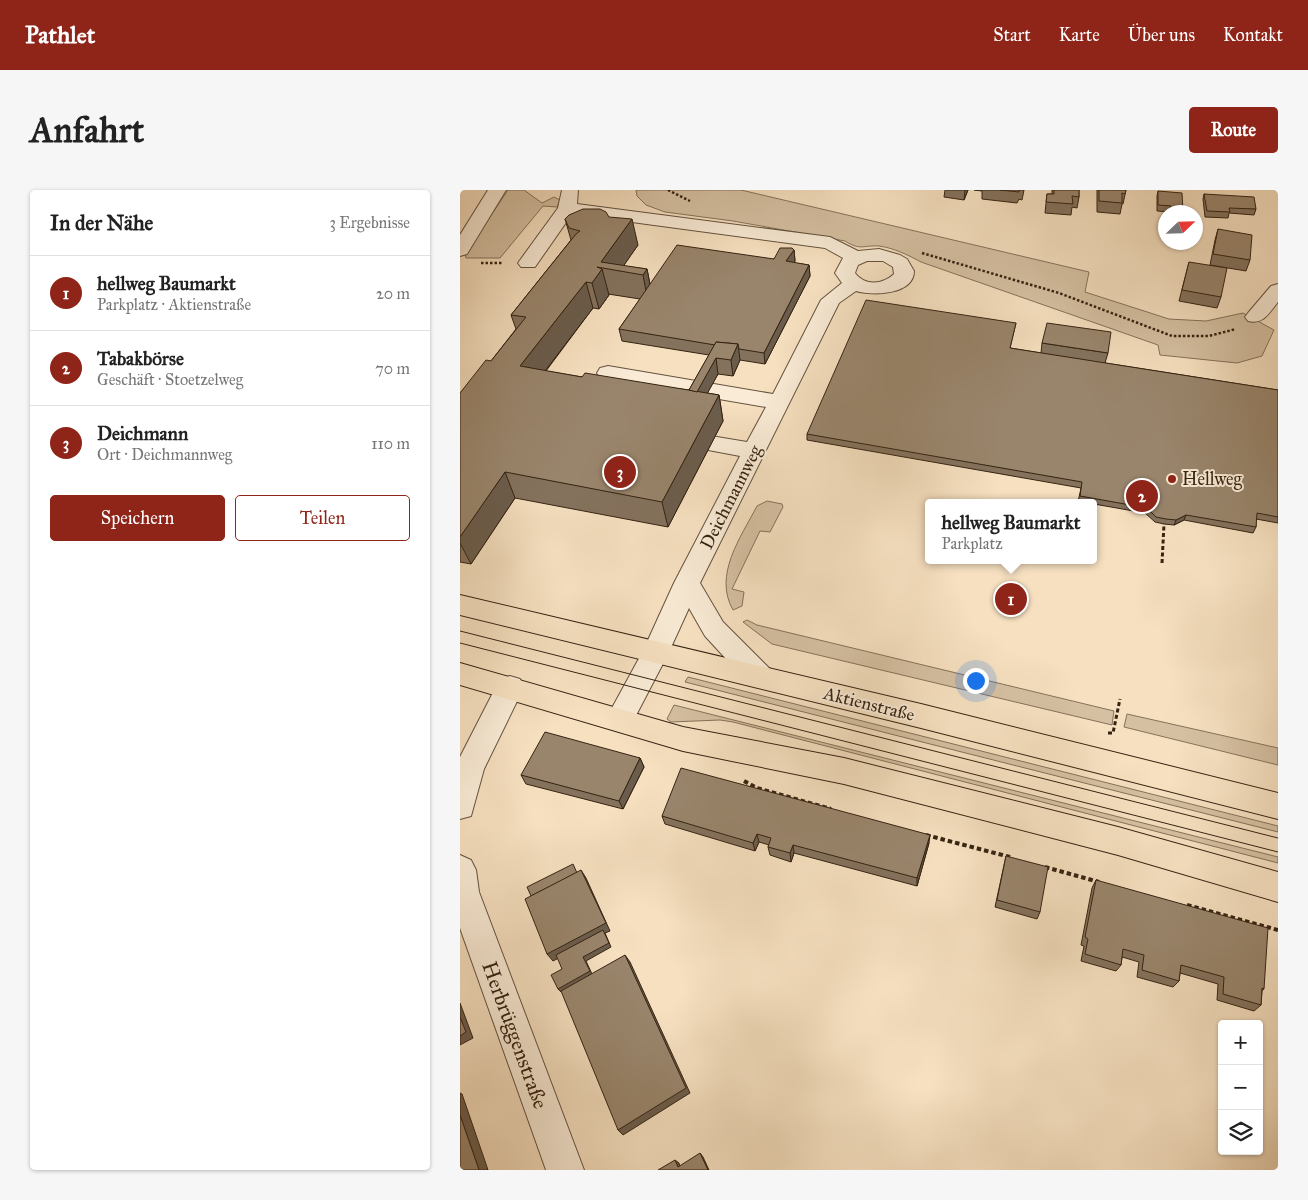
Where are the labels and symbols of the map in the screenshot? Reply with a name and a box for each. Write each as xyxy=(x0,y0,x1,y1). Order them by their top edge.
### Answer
north arrow xyxy=(1158,205,1203,250)
street label: Deichmannweg xyxy=(695,441,768,553)
pin: 3 xyxy=(604,453,636,491)
place label: Hellweg xyxy=(1182,468,1243,491)
marker: Hellweg xyxy=(1166,473,1178,485)
pin: 2 xyxy=(1126,477,1158,515)
pin: 1 xyxy=(995,580,1027,618)
your location xyxy=(963,668,989,694)
street label: Aktienstraße xyxy=(820,682,917,726)
street label: Herbrüggenstraße xyxy=(476,958,554,1113)

